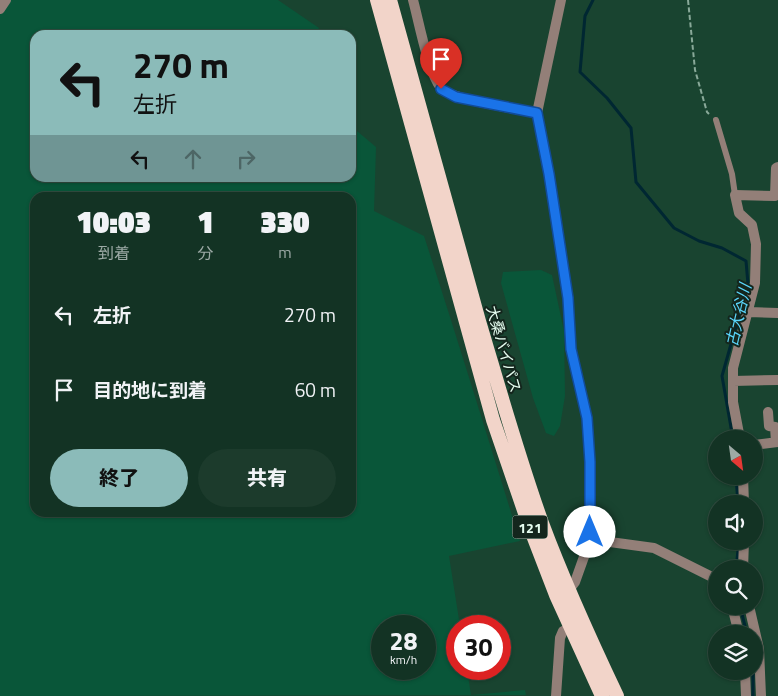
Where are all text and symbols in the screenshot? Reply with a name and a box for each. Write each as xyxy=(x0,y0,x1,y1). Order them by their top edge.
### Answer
text: 270 m xyxy=(133,38,229,92)
pin xyxy=(420,38,462,89)
icon: arrive xyxy=(427,45,455,73)
icon: left xyxy=(50,50,115,115)
text: 左折 xyxy=(133,87,177,121)
icon: left xyxy=(126,145,154,173)
icon: ahead xyxy=(179,145,207,173)
icon: right xyxy=(232,145,260,173)
text: 10:03 xyxy=(76,199,151,245)
text: 1 xyxy=(197,199,214,245)
text: 330 xyxy=(260,199,310,245)
text: m xyxy=(278,240,292,264)
text: 到着 xyxy=(98,241,130,265)
text: 分 xyxy=(198,241,214,265)
water label: 古大谷川 xyxy=(719,279,757,349)
text: 左折 xyxy=(93,300,131,329)
text: 270 m xyxy=(284,300,336,329)
icon: left xyxy=(50,301,78,329)
street label: 大桑バイパス xyxy=(481,303,527,395)
text: 目的地に到着 xyxy=(93,375,207,404)
text: 60 m xyxy=(295,375,336,404)
icon: arrive xyxy=(50,376,78,404)
north arrow xyxy=(708,430,762,485)
map controls xyxy=(708,430,763,680)
button: 終了 xyxy=(50,449,188,507)
button: 共有 xyxy=(198,449,336,507)
button: sound xyxy=(708,495,763,550)
position arrow xyxy=(563,505,615,557)
road number: 121 xyxy=(512,516,548,538)
button: search xyxy=(708,560,763,615)
speed limit sign: 30 xyxy=(446,615,511,680)
text: 28 xyxy=(389,622,418,660)
button: layers xyxy=(708,625,763,680)
text: km/h xyxy=(390,650,417,669)

